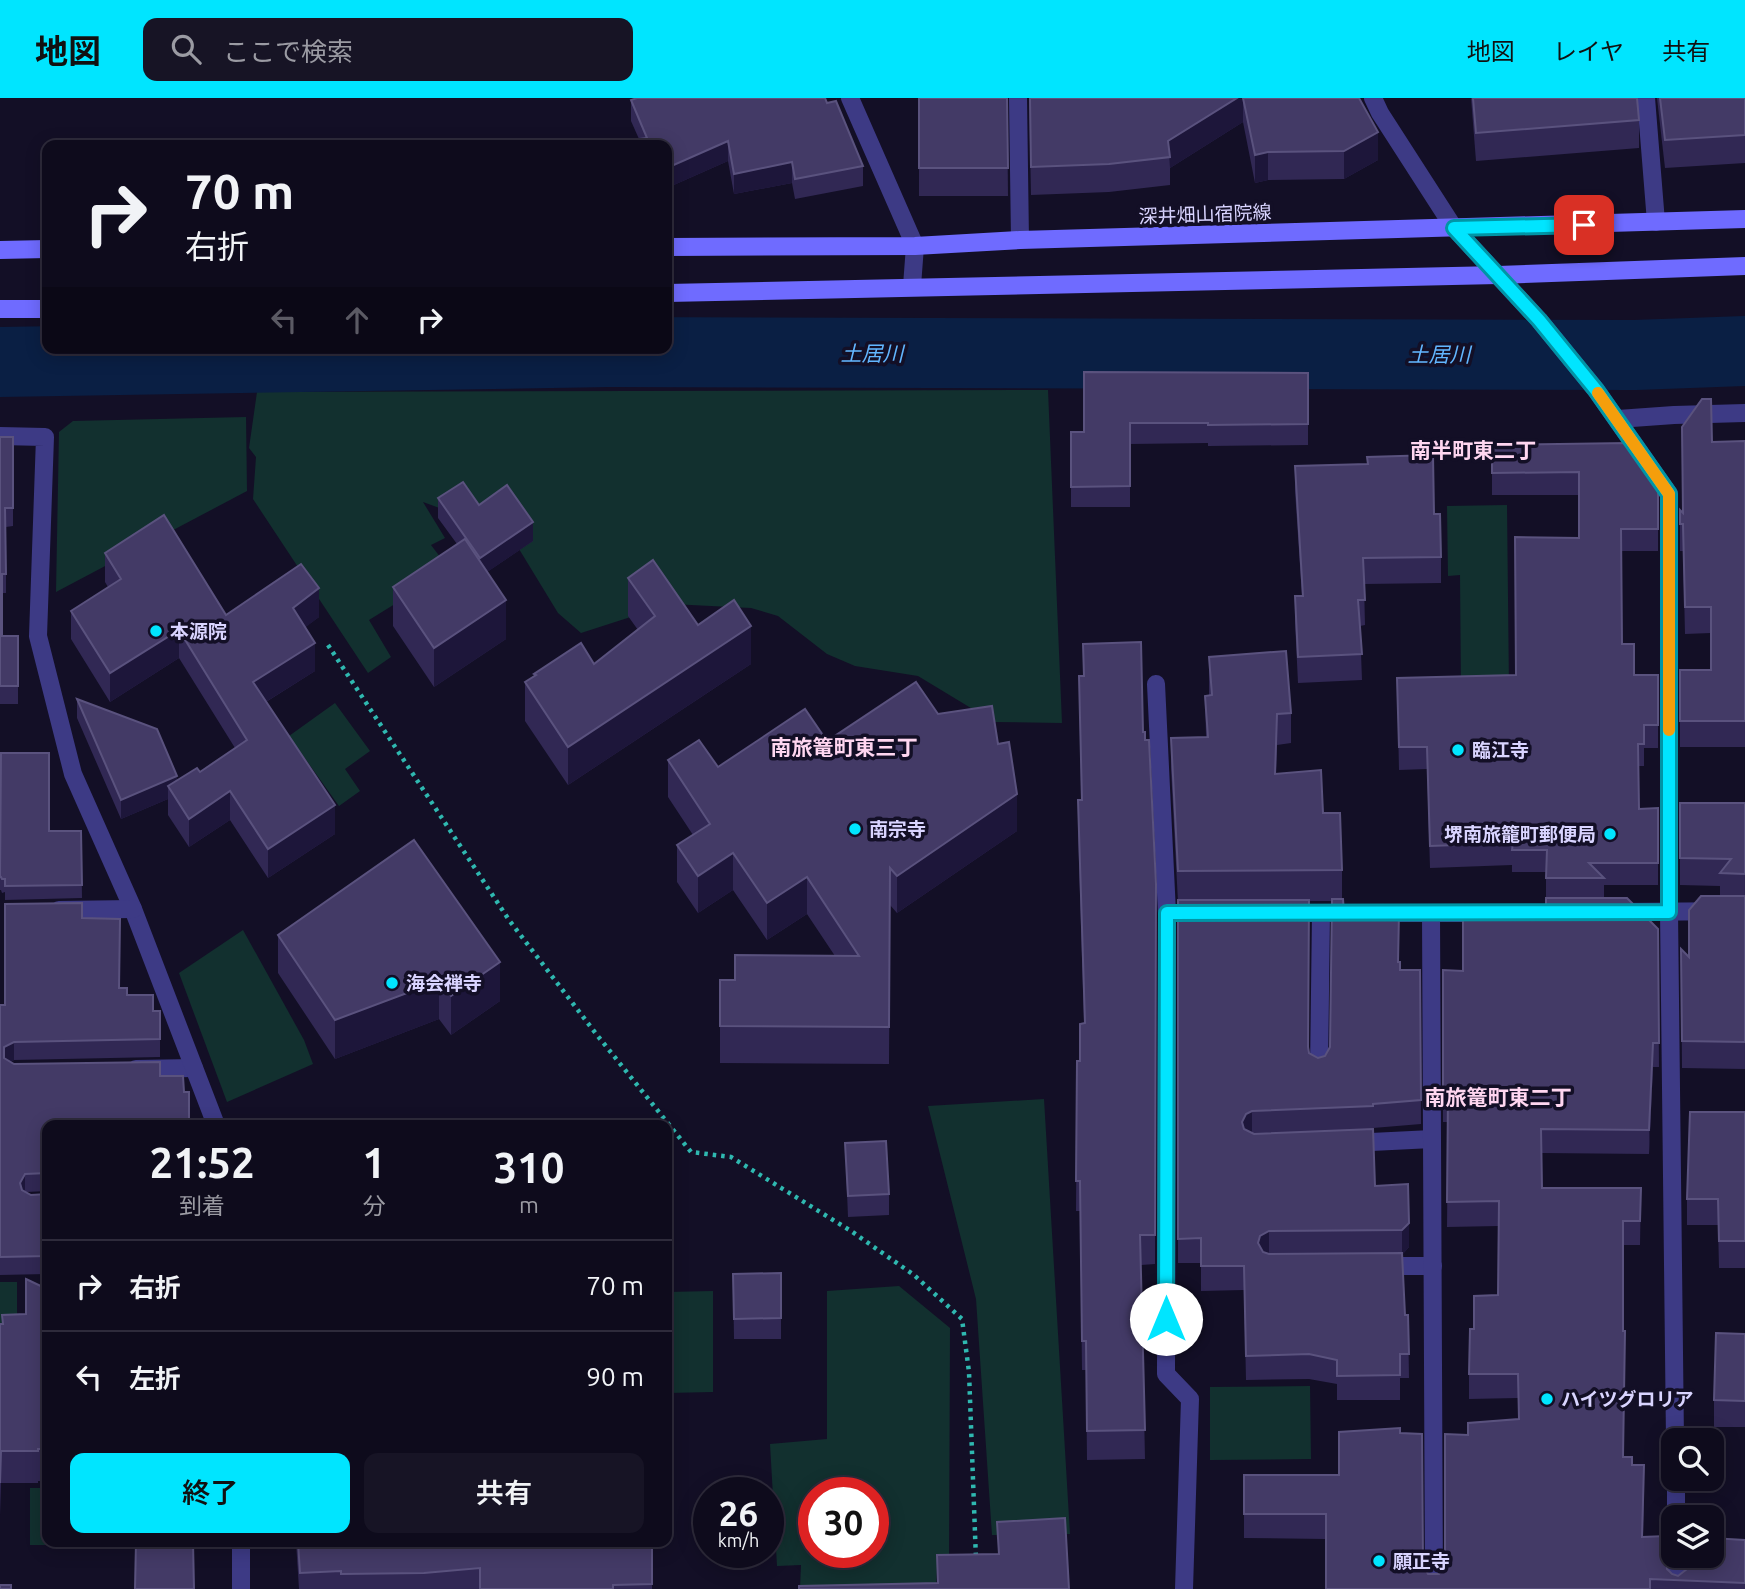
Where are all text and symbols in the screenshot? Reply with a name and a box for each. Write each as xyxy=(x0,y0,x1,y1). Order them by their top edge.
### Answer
search box xyxy=(143,18,633,81)
icon: search xyxy=(167,30,205,68)
text: 地図 xyxy=(35,32,101,69)
text: ここで検索 xyxy=(223,37,353,66)
text: 地図 xyxy=(1467,38,1515,65)
text: レイヤ xyxy=(1553,38,1624,65)
text: 共有 xyxy=(1662,38,1710,65)
text: 70 m xyxy=(185,163,294,218)
icon: right xyxy=(70,168,161,259)
pin xyxy=(1554,195,1614,255)
street label: 深井畑山宿院線 xyxy=(1138,201,1272,227)
icon: arrive xyxy=(1565,206,1603,244)
text: 右折 xyxy=(185,228,249,264)
icon: left xyxy=(265,301,303,339)
icon: ahead xyxy=(338,301,376,339)
icon: right xyxy=(411,301,449,339)
water label: 土居川 xyxy=(841,341,905,365)
water label: 土居川 xyxy=(1408,342,1472,366)
district label: 南半町東二丁 xyxy=(1410,438,1536,462)
place label: 本源院 xyxy=(170,620,227,642)
marker: 本源院 xyxy=(148,623,164,639)
district label: 南旅篭町東三丁 xyxy=(771,735,918,759)
place label: 臨江寺 xyxy=(1472,739,1529,761)
marker: 臨江寺 xyxy=(1450,742,1466,758)
place label: 南宗寺 xyxy=(869,818,926,840)
marker: 南宗寺 xyxy=(847,821,863,837)
place label: 堺南旅籠町郵便局 xyxy=(1444,823,1596,845)
marker: 堺南旅籠町郵便局 xyxy=(1602,826,1618,842)
place label: 海会禅寺 xyxy=(406,972,482,994)
marker: 海会禅寺 xyxy=(384,975,400,991)
district label: 南旅篭町東二丁 xyxy=(1425,1085,1572,1109)
text: 21:52 xyxy=(150,1139,255,1186)
text: 1 xyxy=(362,1139,386,1186)
text: 310 xyxy=(493,1144,564,1191)
text: m xyxy=(519,1192,539,1217)
text: 到着 xyxy=(179,1193,225,1218)
text: 分 xyxy=(363,1193,386,1218)
icon: right xyxy=(70,1267,108,1305)
text: 70 m xyxy=(586,1271,644,1300)
text: 右折 xyxy=(129,1273,181,1302)
position arrow xyxy=(1129,1282,1203,1356)
icon: left xyxy=(70,1358,108,1396)
text: 90 m xyxy=(586,1362,644,1391)
text: 左折 xyxy=(129,1364,181,1393)
place label: ハイツグロリア xyxy=(1561,1388,1694,1410)
marker: ハイツグロリア xyxy=(1539,1391,1555,1407)
map controls xyxy=(1661,1428,1724,1568)
button: search xyxy=(1661,1428,1724,1491)
button: 終了 xyxy=(70,1453,350,1533)
button: 共有 xyxy=(364,1453,644,1533)
speed limit sign: 30 xyxy=(798,1477,889,1568)
text: 26 xyxy=(719,1493,758,1533)
button: layers xyxy=(1661,1505,1724,1568)
text: km/h xyxy=(718,1530,759,1550)
place label: 願正寺 xyxy=(1393,1550,1450,1572)
marker: 願正寺 xyxy=(1371,1553,1387,1569)

